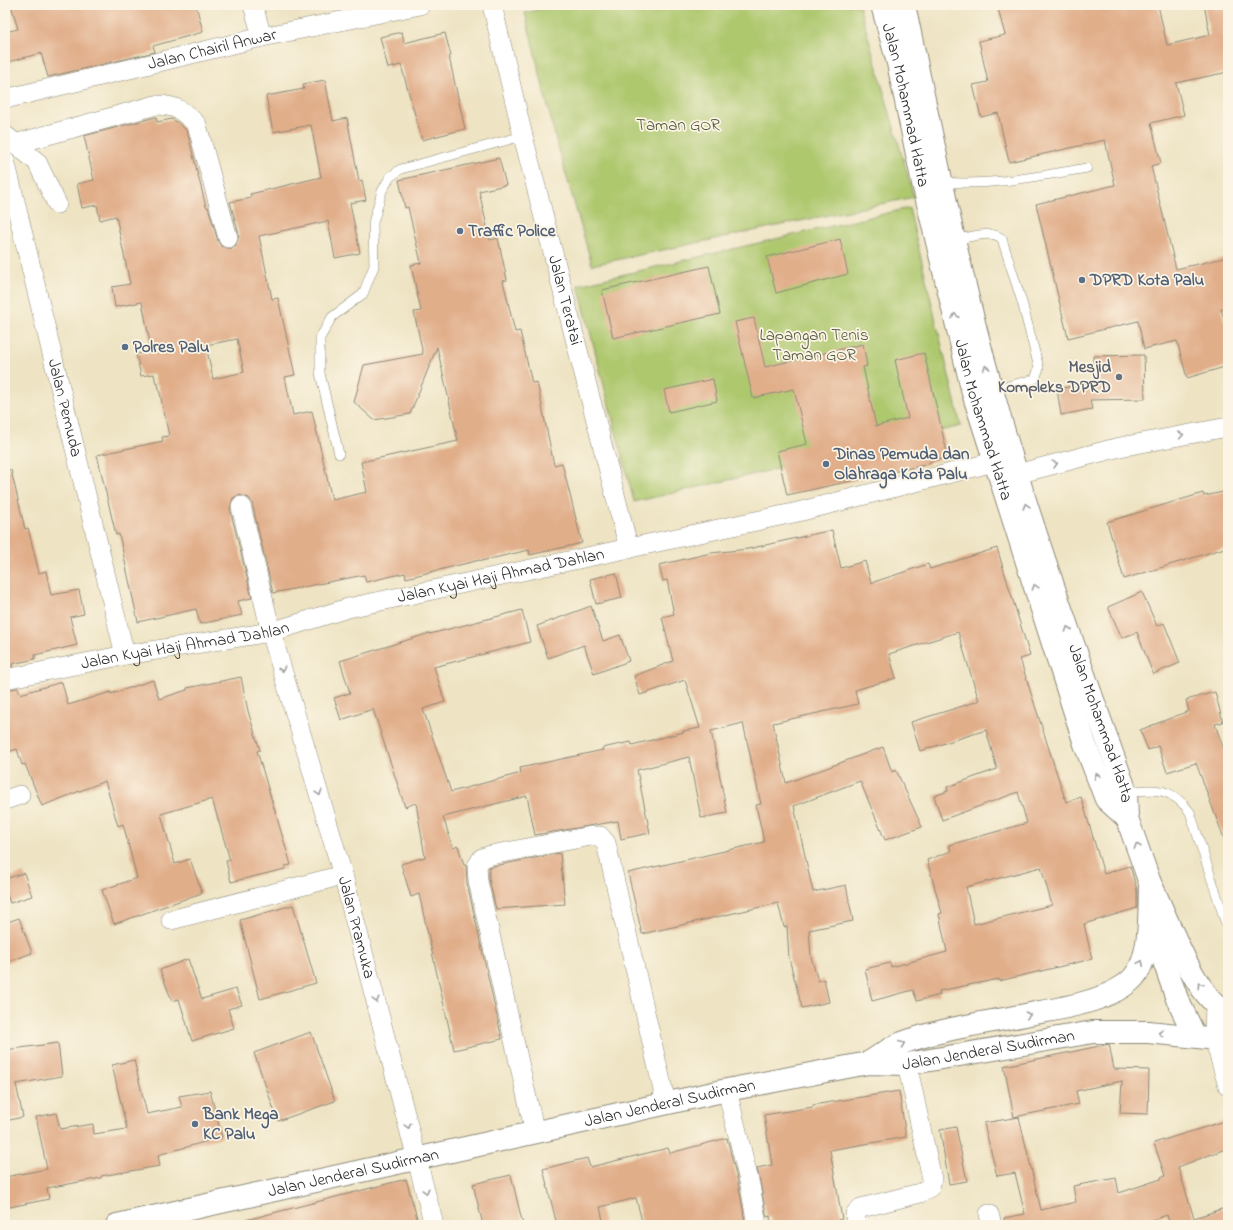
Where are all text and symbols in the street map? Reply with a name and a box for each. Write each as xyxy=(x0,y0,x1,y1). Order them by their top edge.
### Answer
street label: Jalan Mohammad Hatta xyxy=(875,20,936,189)
street label: Jalan Chairil Anwar xyxy=(145,22,279,77)
park label: Taman GOR xyxy=(636,113,720,138)
place label: Traffic Police xyxy=(468,219,557,244)
marker: Traffic Police xyxy=(455,226,465,236)
street label: Jalan Teratai xyxy=(542,252,589,348)
place label: DPRD Kota Palu xyxy=(1089,268,1205,293)
marker: DPRD Kota Palu xyxy=(1077,275,1087,285)
one-way arrow xyxy=(951,313,960,320)
park label: Lapangan Tenis Taman GOR xyxy=(759,323,869,368)
place label: Polres Palu xyxy=(133,335,210,360)
street label: Jalan Mohammad Hatta xyxy=(948,336,1019,503)
marker: Polres Palu xyxy=(120,342,130,352)
place label: Mesjid Kompleks DPRD xyxy=(998,355,1111,400)
street label: Jalan Pemuda xyxy=(41,356,89,459)
one-way arrow xyxy=(982,365,991,372)
marker: Mesjid Kompleks DPRD xyxy=(1114,372,1124,382)
one-way arrow xyxy=(1178,432,1184,440)
place label: Dinas Pemuda dan Olahraga Kota Palu xyxy=(833,442,970,489)
marker: Dinas Pemuda dan Olahraga Kota Palu xyxy=(821,459,831,469)
one-way arrow xyxy=(1051,460,1058,468)
one-way arrow xyxy=(1022,503,1031,510)
street label: Jalan Kyai Haji Ahmad Dahlan xyxy=(395,541,607,610)
one-way arrow xyxy=(1031,583,1039,590)
street label: Jalan Kyai Haji Ahmad Dahlan xyxy=(78,615,292,676)
one-way arrow xyxy=(1064,626,1073,633)
street label: Jalan Mohammad Hatta xyxy=(1062,641,1139,803)
one-way arrow xyxy=(277,665,286,672)
one-way arrow xyxy=(1094,773,1102,780)
one-way arrow xyxy=(314,790,323,797)
one-way arrow xyxy=(1133,842,1142,849)
street label: Jalan Pramuka xyxy=(331,873,382,981)
one-way arrow xyxy=(1137,959,1145,966)
one-way arrow xyxy=(1197,982,1205,989)
one-way arrow xyxy=(371,997,379,1003)
one-way arrow xyxy=(1025,1011,1031,1019)
street label: Jalan Jenderal Sudirman xyxy=(902,1023,1077,1077)
one-way arrow xyxy=(1158,1029,1164,1038)
one-way arrow xyxy=(898,1041,905,1049)
street label: Jalan Jenderal Sudirman xyxy=(582,1072,757,1134)
place label: Bank Mega KC Palu xyxy=(202,1102,278,1147)
marker: Bank Mega KC Palu xyxy=(190,1119,200,1129)
one-way arrow xyxy=(404,1122,412,1129)
street label: Jalan Jenderal Sudirman xyxy=(265,1142,441,1204)
one-way arrow xyxy=(421,1188,429,1195)

